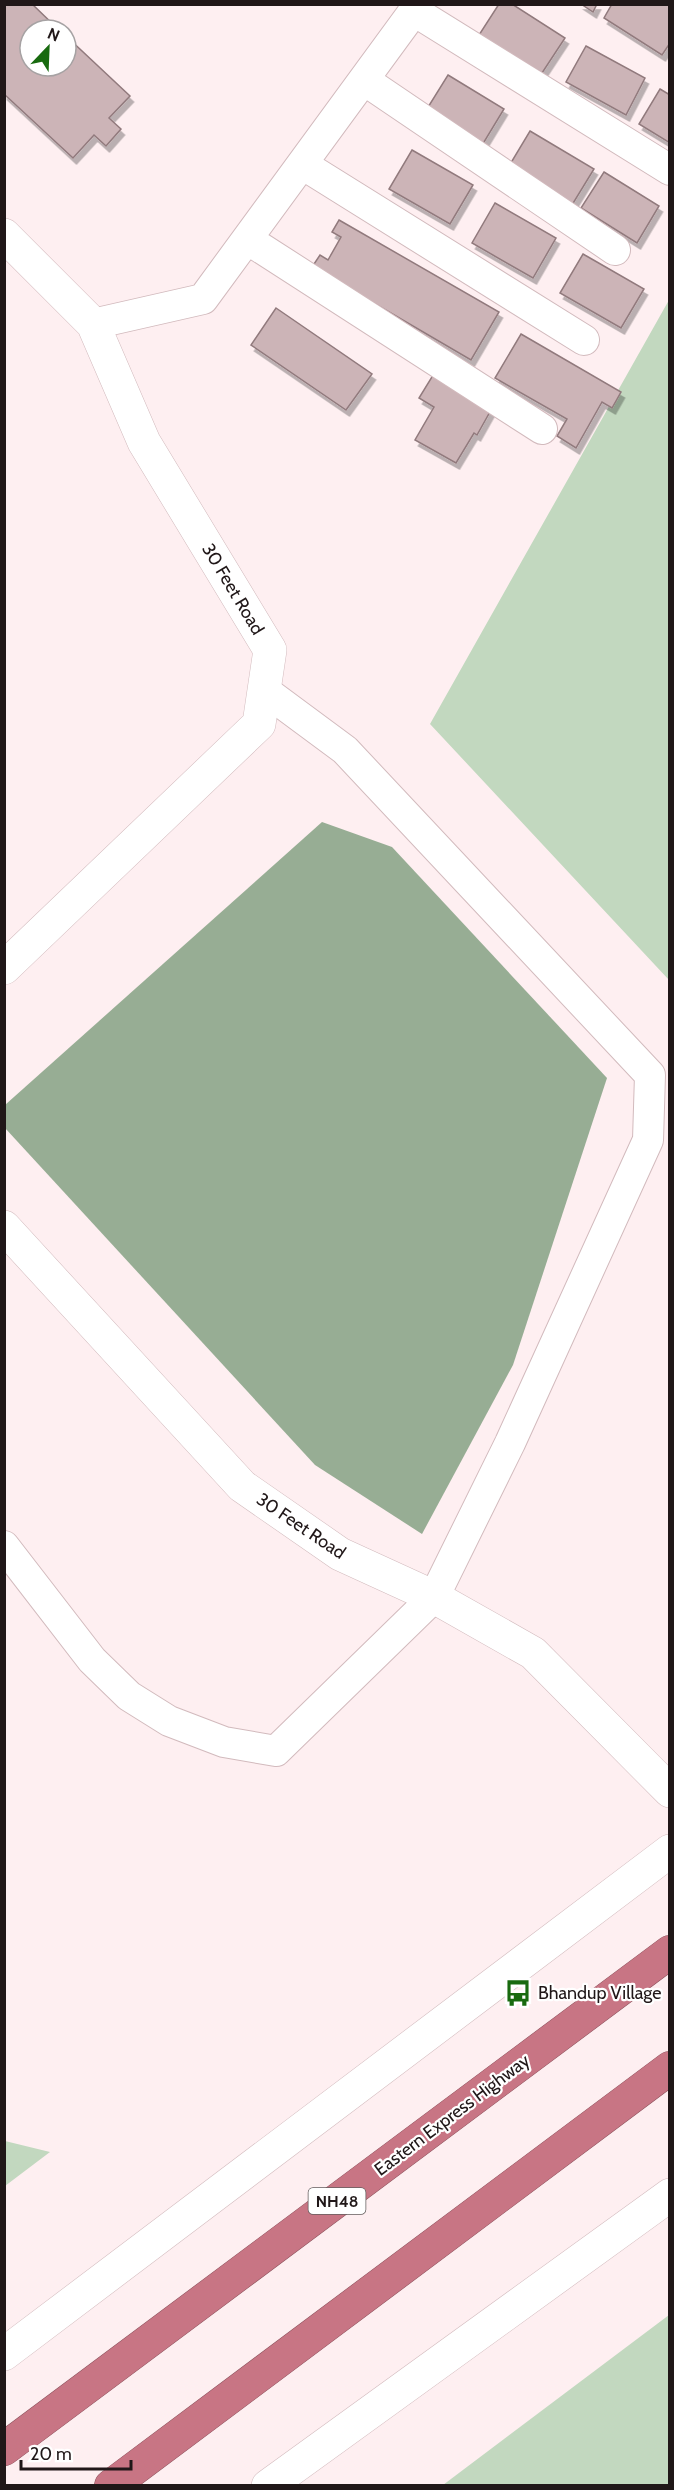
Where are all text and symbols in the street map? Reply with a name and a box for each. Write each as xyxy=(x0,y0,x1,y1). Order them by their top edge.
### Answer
north arrow xyxy=(18,18,78,78)
text: N xyxy=(45,24,63,46)
street label: 30 Feet Road xyxy=(197,539,269,639)
street label: 30 Feet Road xyxy=(252,1488,350,1564)
bus stop icon: Bhandup Village xyxy=(503,1978,533,2008)
place label: Bhandup Village xyxy=(538,1982,662,2004)
street label: Eastern Express Highway xyxy=(370,2049,534,2181)
road number: NH48 xyxy=(308,2188,366,2214)
scale bar xyxy=(21,2433,130,2471)
text: 20 m xyxy=(30,2443,72,2465)

